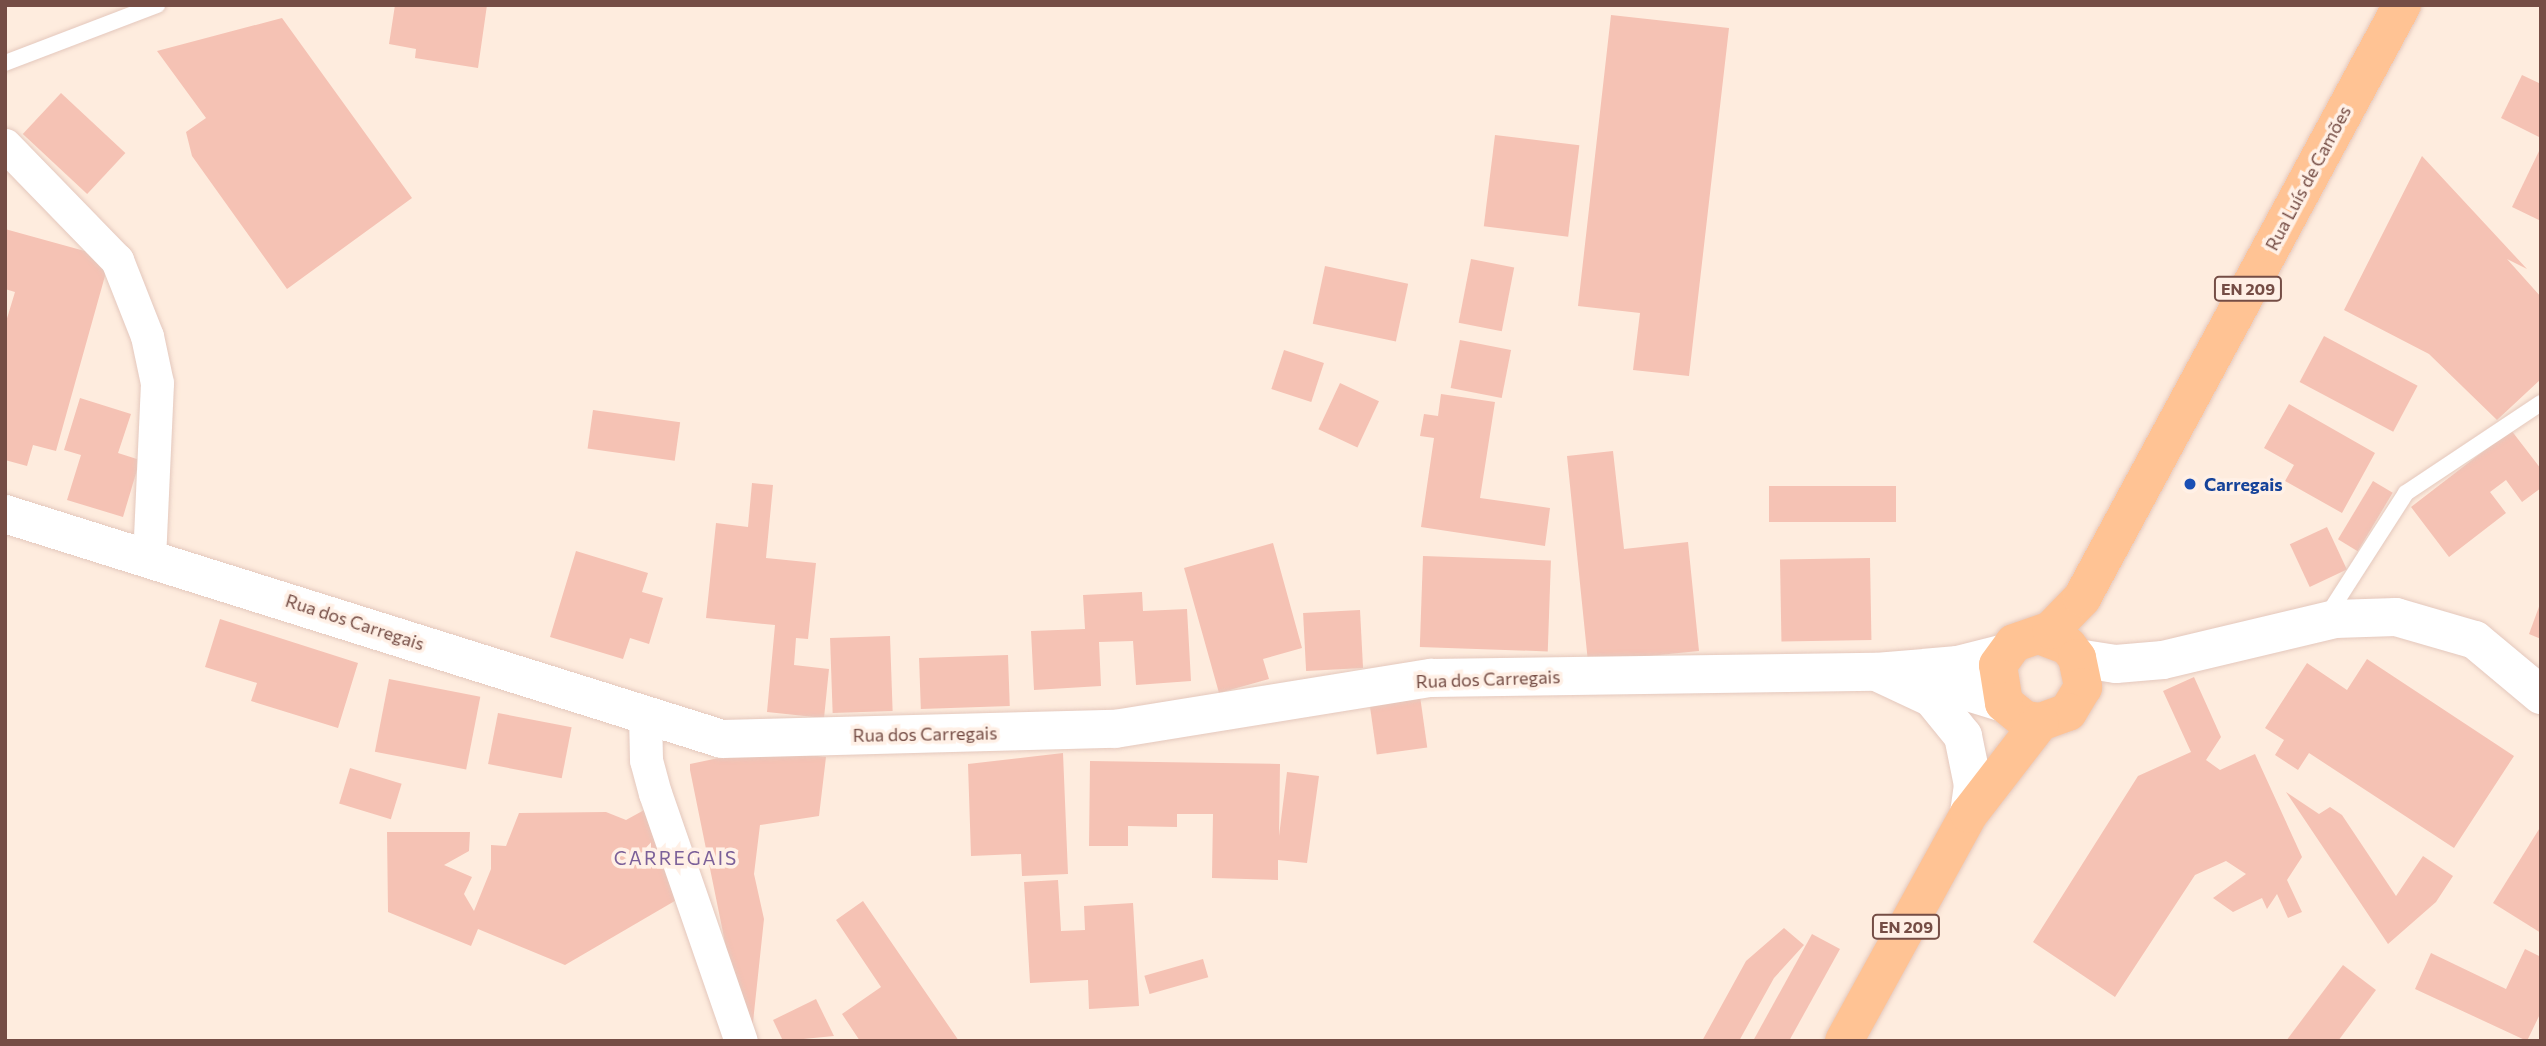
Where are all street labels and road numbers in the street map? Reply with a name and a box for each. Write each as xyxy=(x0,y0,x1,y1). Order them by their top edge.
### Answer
street label: Rua Luís de Camões xyxy=(2261,102,2355,254)
road number: EN 209 xyxy=(2213,276,2283,302)
street label: Rua dos Carregais xyxy=(283,589,427,655)
street label: Rua dos Carregais xyxy=(1415,666,1561,692)
street label: Rua dos Carregais xyxy=(852,722,998,746)
road number: EN 209 xyxy=(1871,914,1941,939)

